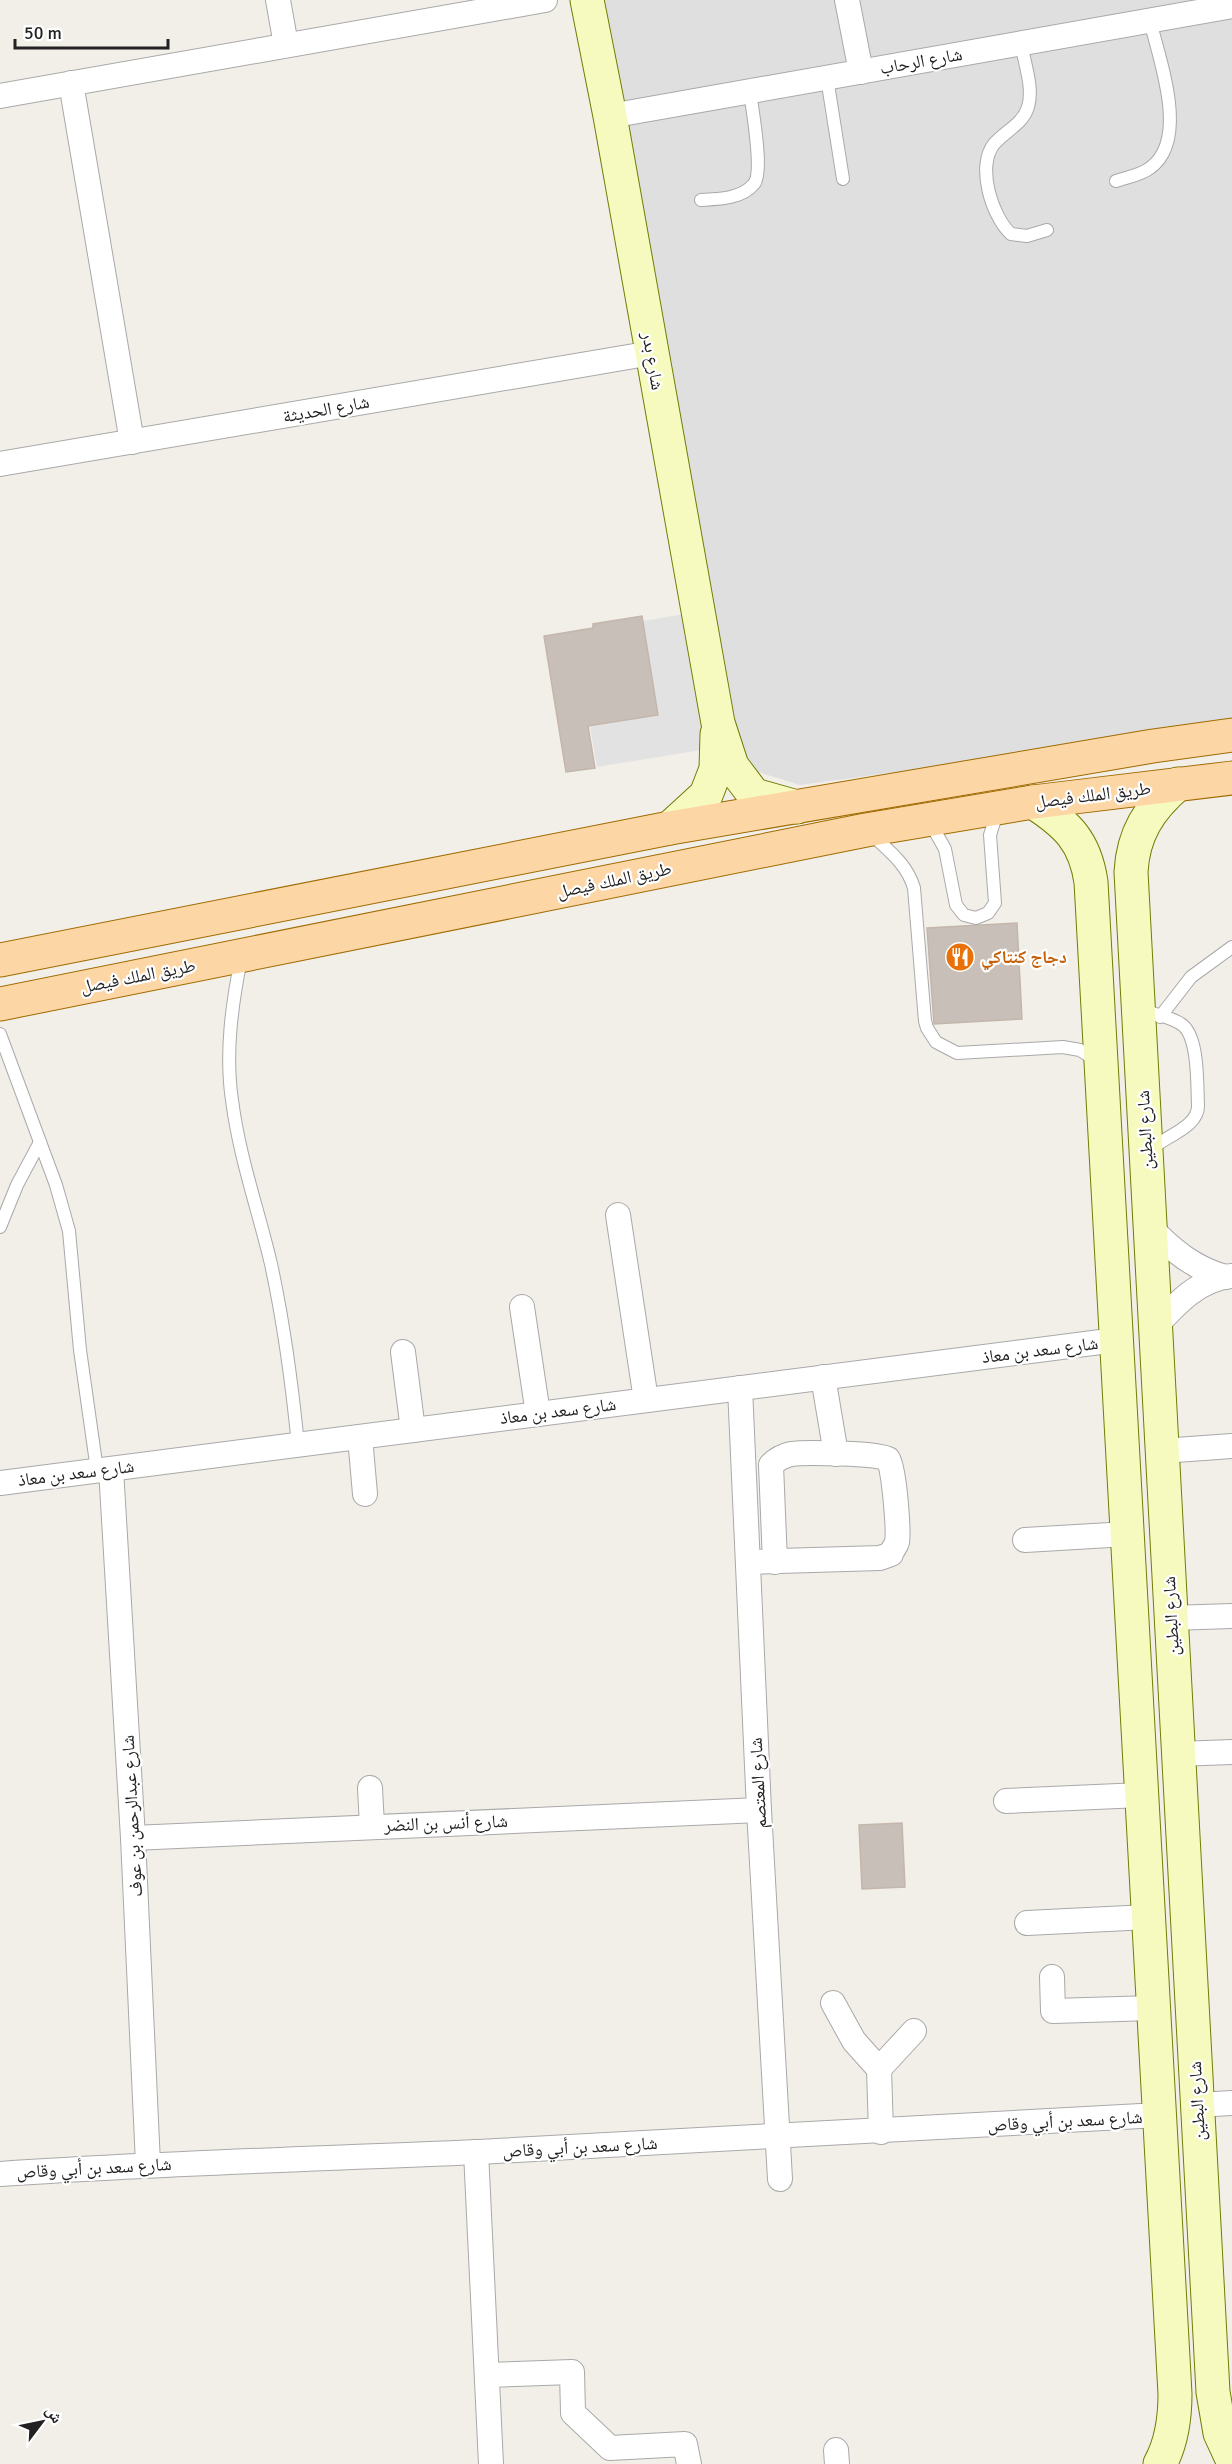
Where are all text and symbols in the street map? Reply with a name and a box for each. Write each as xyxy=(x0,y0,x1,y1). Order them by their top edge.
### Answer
scale bar xyxy=(15,12,168,50)
text: 50 m xyxy=(24,22,62,44)
street label: شارع الرحاب xyxy=(878,43,964,79)
street label: شارع بدر xyxy=(637,329,669,392)
street label: شارع الحديثة xyxy=(281,391,371,427)
street label: طريق الملك فيصل xyxy=(1034,777,1152,813)
street label: طريق الملك فيصل xyxy=(555,857,673,903)
restaurant icon: دجاج كنتاكي xyxy=(944,941,976,973)
place label: دجاج كنتاكي xyxy=(981,946,1067,971)
street label: طريق الملك فيصل xyxy=(79,954,197,998)
street label: شارع البطين xyxy=(1132,1090,1158,1170)
street label: شارع سعد بن معاذ xyxy=(981,1332,1099,1368)
street label: شارع سعد بن معاذ xyxy=(499,1393,617,1429)
street label: شارع سعد بن معاذ xyxy=(17,1455,135,1491)
street label: شارع البطين xyxy=(1158,1576,1184,1656)
street label: شارع عبدالرحمن بن عوف xyxy=(117,1735,147,1897)
street label: شارع المعتصم xyxy=(745,1737,772,1829)
street label: شارع أنس بن النضر xyxy=(383,1810,508,1836)
street label: شارع البطين xyxy=(1184,2061,1210,2141)
street label: شارع سعد بن أبي وقاص xyxy=(987,2106,1143,2140)
street label: شارع سعد بن أبي وقاص xyxy=(502,2132,658,2166)
street label: شارع سعد بن أبي وقاص xyxy=(16,2153,172,2187)
north arrow xyxy=(12,2392,72,2452)
text: ش xyxy=(41,2402,67,2427)

